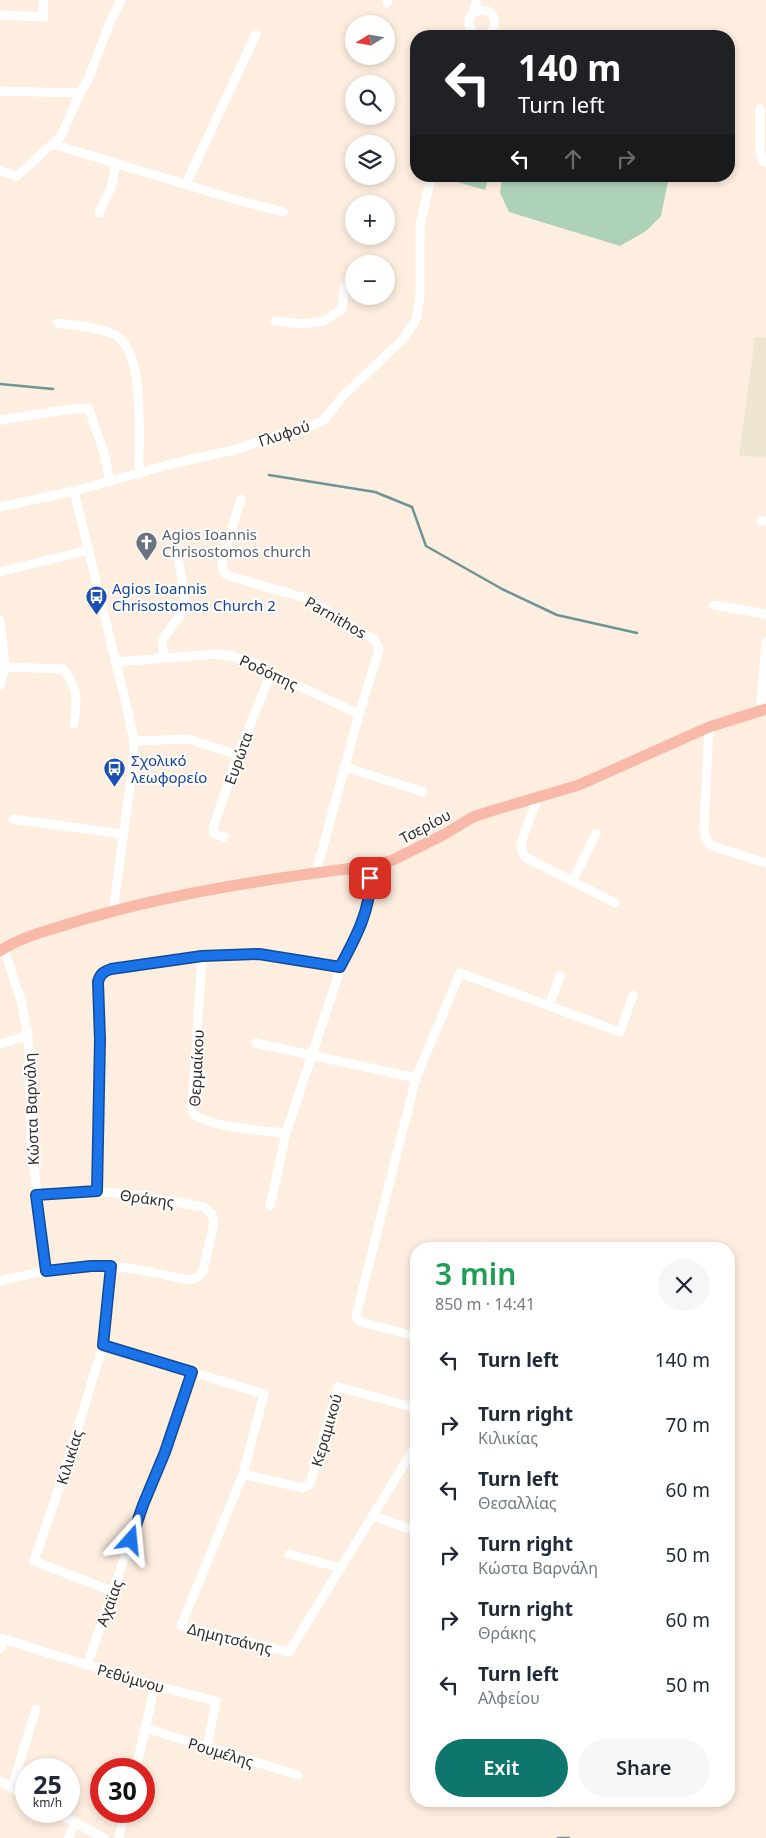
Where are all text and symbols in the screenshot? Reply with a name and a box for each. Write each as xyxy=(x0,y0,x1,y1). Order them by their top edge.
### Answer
north arrow xyxy=(345,15,395,65)
map controls xyxy=(345,15,395,305)
text: 140 m xyxy=(518,44,621,91)
icon: left xyxy=(435,50,500,115)
button: search xyxy=(345,75,395,125)
text: Turn left xyxy=(518,89,605,119)
button: layers xyxy=(345,135,395,185)
icon: left xyxy=(506,145,534,173)
icon: ahead xyxy=(559,145,587,173)
icon: right xyxy=(612,145,640,173)
button: + xyxy=(345,195,395,245)
button: − xyxy=(345,255,395,305)
street label: Γλυφού xyxy=(256,415,312,451)
place label: Agios Ioannis Chrisostomos church xyxy=(162,524,311,561)
church icon: Agios Ioannis Chrisostomos church xyxy=(134,531,158,562)
place label: Agios Ioannis Chrisostomos Church 2 xyxy=(112,578,276,615)
bus stop icon: Agios Ioannis Chrisostomos Church 2 xyxy=(84,585,108,616)
street label: Parnithos xyxy=(302,591,370,643)
street label: Ροδόπης xyxy=(237,650,301,694)
street label: Ευρώτα xyxy=(219,728,257,787)
place label: Σχολικό λεωφορείο xyxy=(131,750,207,787)
bus stop icon: Σχολικό λεωφορείο xyxy=(103,757,127,788)
street label: Τσερίου xyxy=(396,804,454,848)
pin xyxy=(349,857,391,899)
icon: arrive xyxy=(356,864,384,892)
street label: Θερμαίκου xyxy=(184,1029,208,1107)
street label: Κώστα Βαρνάλη xyxy=(19,1052,43,1166)
street label: Θράκης xyxy=(119,1184,175,1212)
text: 3 min xyxy=(435,1253,516,1294)
button: close xyxy=(658,1259,710,1311)
text: 850 m · 14:41 xyxy=(435,1293,535,1315)
icon: left xyxy=(435,1346,463,1374)
text: Turn left xyxy=(478,1347,559,1373)
text: 140 m xyxy=(655,1347,710,1373)
street label: Κεραμικού xyxy=(306,1391,346,1469)
text: Turn right xyxy=(478,1401,573,1427)
icon: right xyxy=(435,1411,463,1439)
text: 70 m xyxy=(666,1412,710,1438)
street label: Κιλικίας xyxy=(51,1427,87,1487)
text: Κιλικίας xyxy=(478,1427,538,1449)
text: Turn left xyxy=(478,1466,559,1492)
icon: left xyxy=(435,1476,463,1504)
text: 60 m xyxy=(666,1477,710,1503)
text: Θεσαλλίας xyxy=(478,1492,557,1514)
position arrow xyxy=(104,1513,156,1565)
text: Turn right xyxy=(478,1531,573,1557)
icon: right xyxy=(435,1541,463,1569)
text: 50 m xyxy=(666,1542,710,1568)
text: Κώστα Βαρνάλη xyxy=(478,1557,598,1579)
street label: Αχαϊας xyxy=(91,1577,127,1629)
text: Turn right xyxy=(478,1596,573,1622)
icon: right xyxy=(435,1606,463,1634)
text: 60 m xyxy=(666,1607,710,1633)
street label: Δημητσάνης xyxy=(186,1618,274,1658)
text: Θράκης xyxy=(478,1622,536,1644)
street label: Ρεθύμνου xyxy=(95,1659,167,1697)
text: Turn left xyxy=(478,1661,559,1687)
icon: left xyxy=(435,1671,463,1699)
text: 50 m xyxy=(666,1672,710,1698)
text: Αλφείου xyxy=(478,1687,540,1709)
street label: Ρουμέλης xyxy=(186,1733,256,1771)
button: Exit xyxy=(435,1739,568,1797)
button: Share xyxy=(578,1739,710,1797)
speed limit sign: 30 xyxy=(90,1758,155,1823)
text: 25 xyxy=(33,1767,62,1801)
text: km/h xyxy=(33,1794,62,1811)

